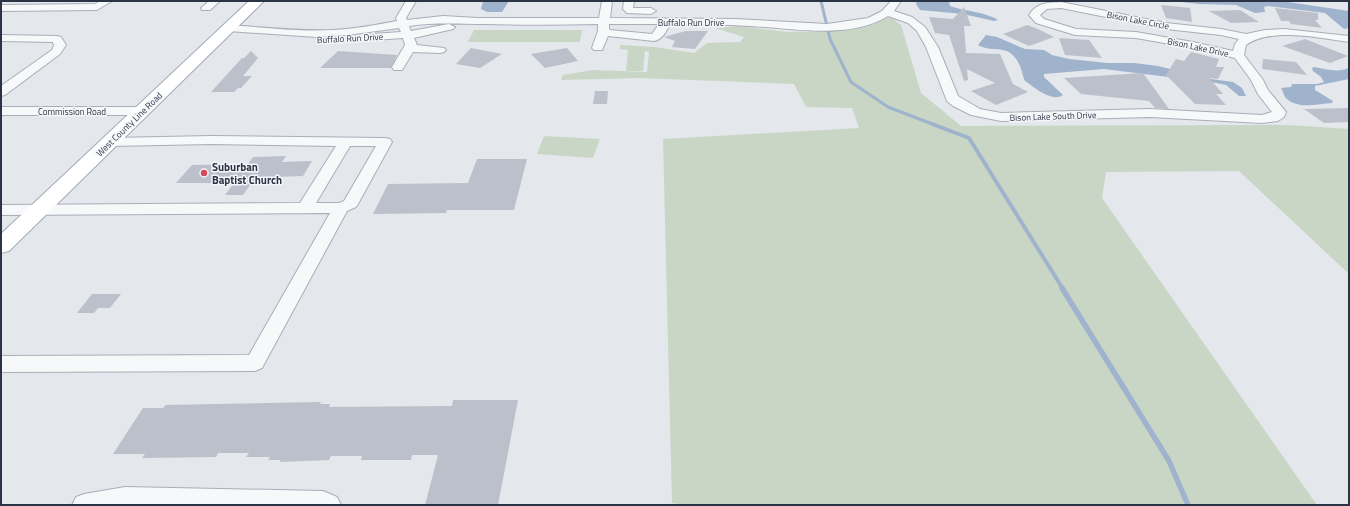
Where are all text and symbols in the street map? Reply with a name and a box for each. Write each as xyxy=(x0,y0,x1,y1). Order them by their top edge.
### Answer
street label: Bison Lake Circle xyxy=(1106,8,1171,33)
street label: Buffalo Run Drive xyxy=(658,16,725,29)
street label: Buffalo Run Drive xyxy=(317,30,384,46)
street label: Bison Lake Drive xyxy=(1166,34,1230,60)
street label: West County Line Road xyxy=(93,89,165,159)
street label: Commission Road xyxy=(38,105,106,118)
street label: Bison Lake South Drive xyxy=(1009,108,1097,124)
place label: Suburban Baptist Church xyxy=(212,159,282,188)
marker: Suburban Baptist Church xyxy=(199,168,209,178)

